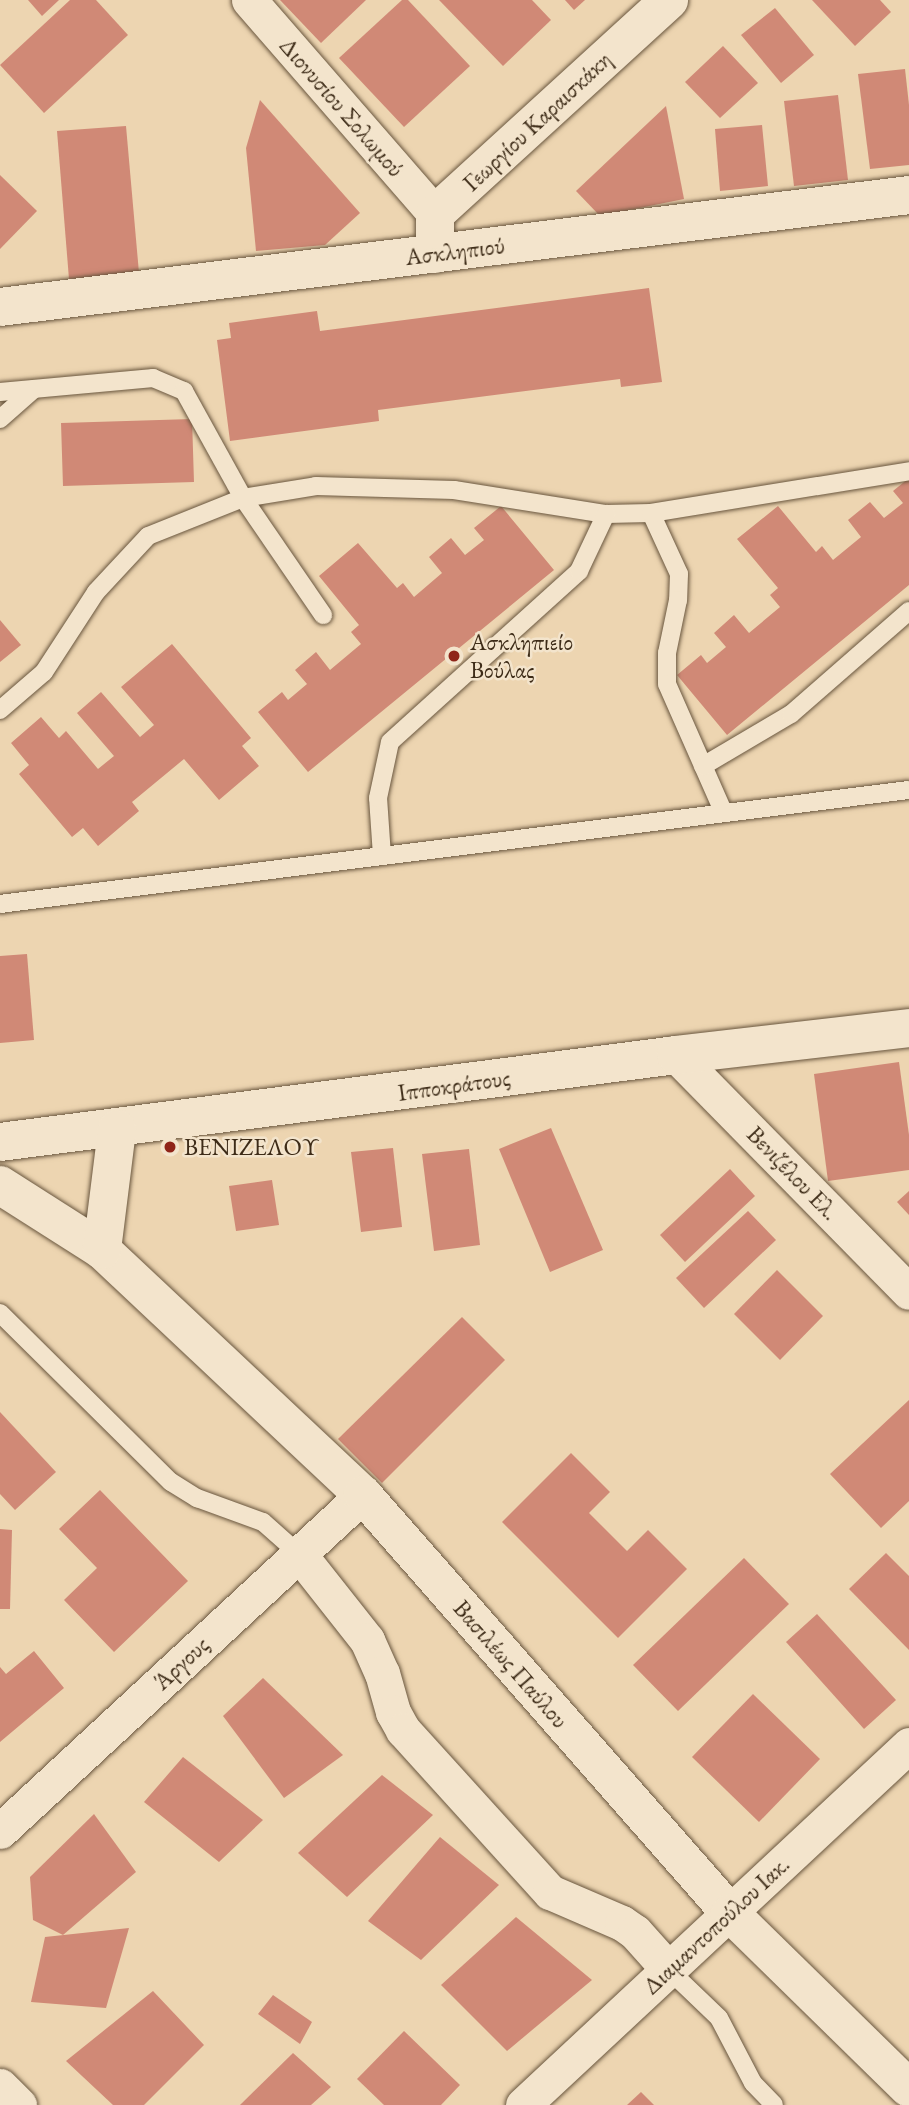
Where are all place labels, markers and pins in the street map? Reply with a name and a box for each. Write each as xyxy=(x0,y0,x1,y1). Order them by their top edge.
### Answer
place label: Ασκληπιείο Βούλας xyxy=(470,628,573,684)
marker: Ασκληπιείο Βούλας xyxy=(444,646,464,666)
place label: ΒΕΝΙΖΕΛΟΥ xyxy=(184,1133,319,1161)
marker: ΒΕΝΙΖΕΛΟΥ xyxy=(162,1139,178,1155)

